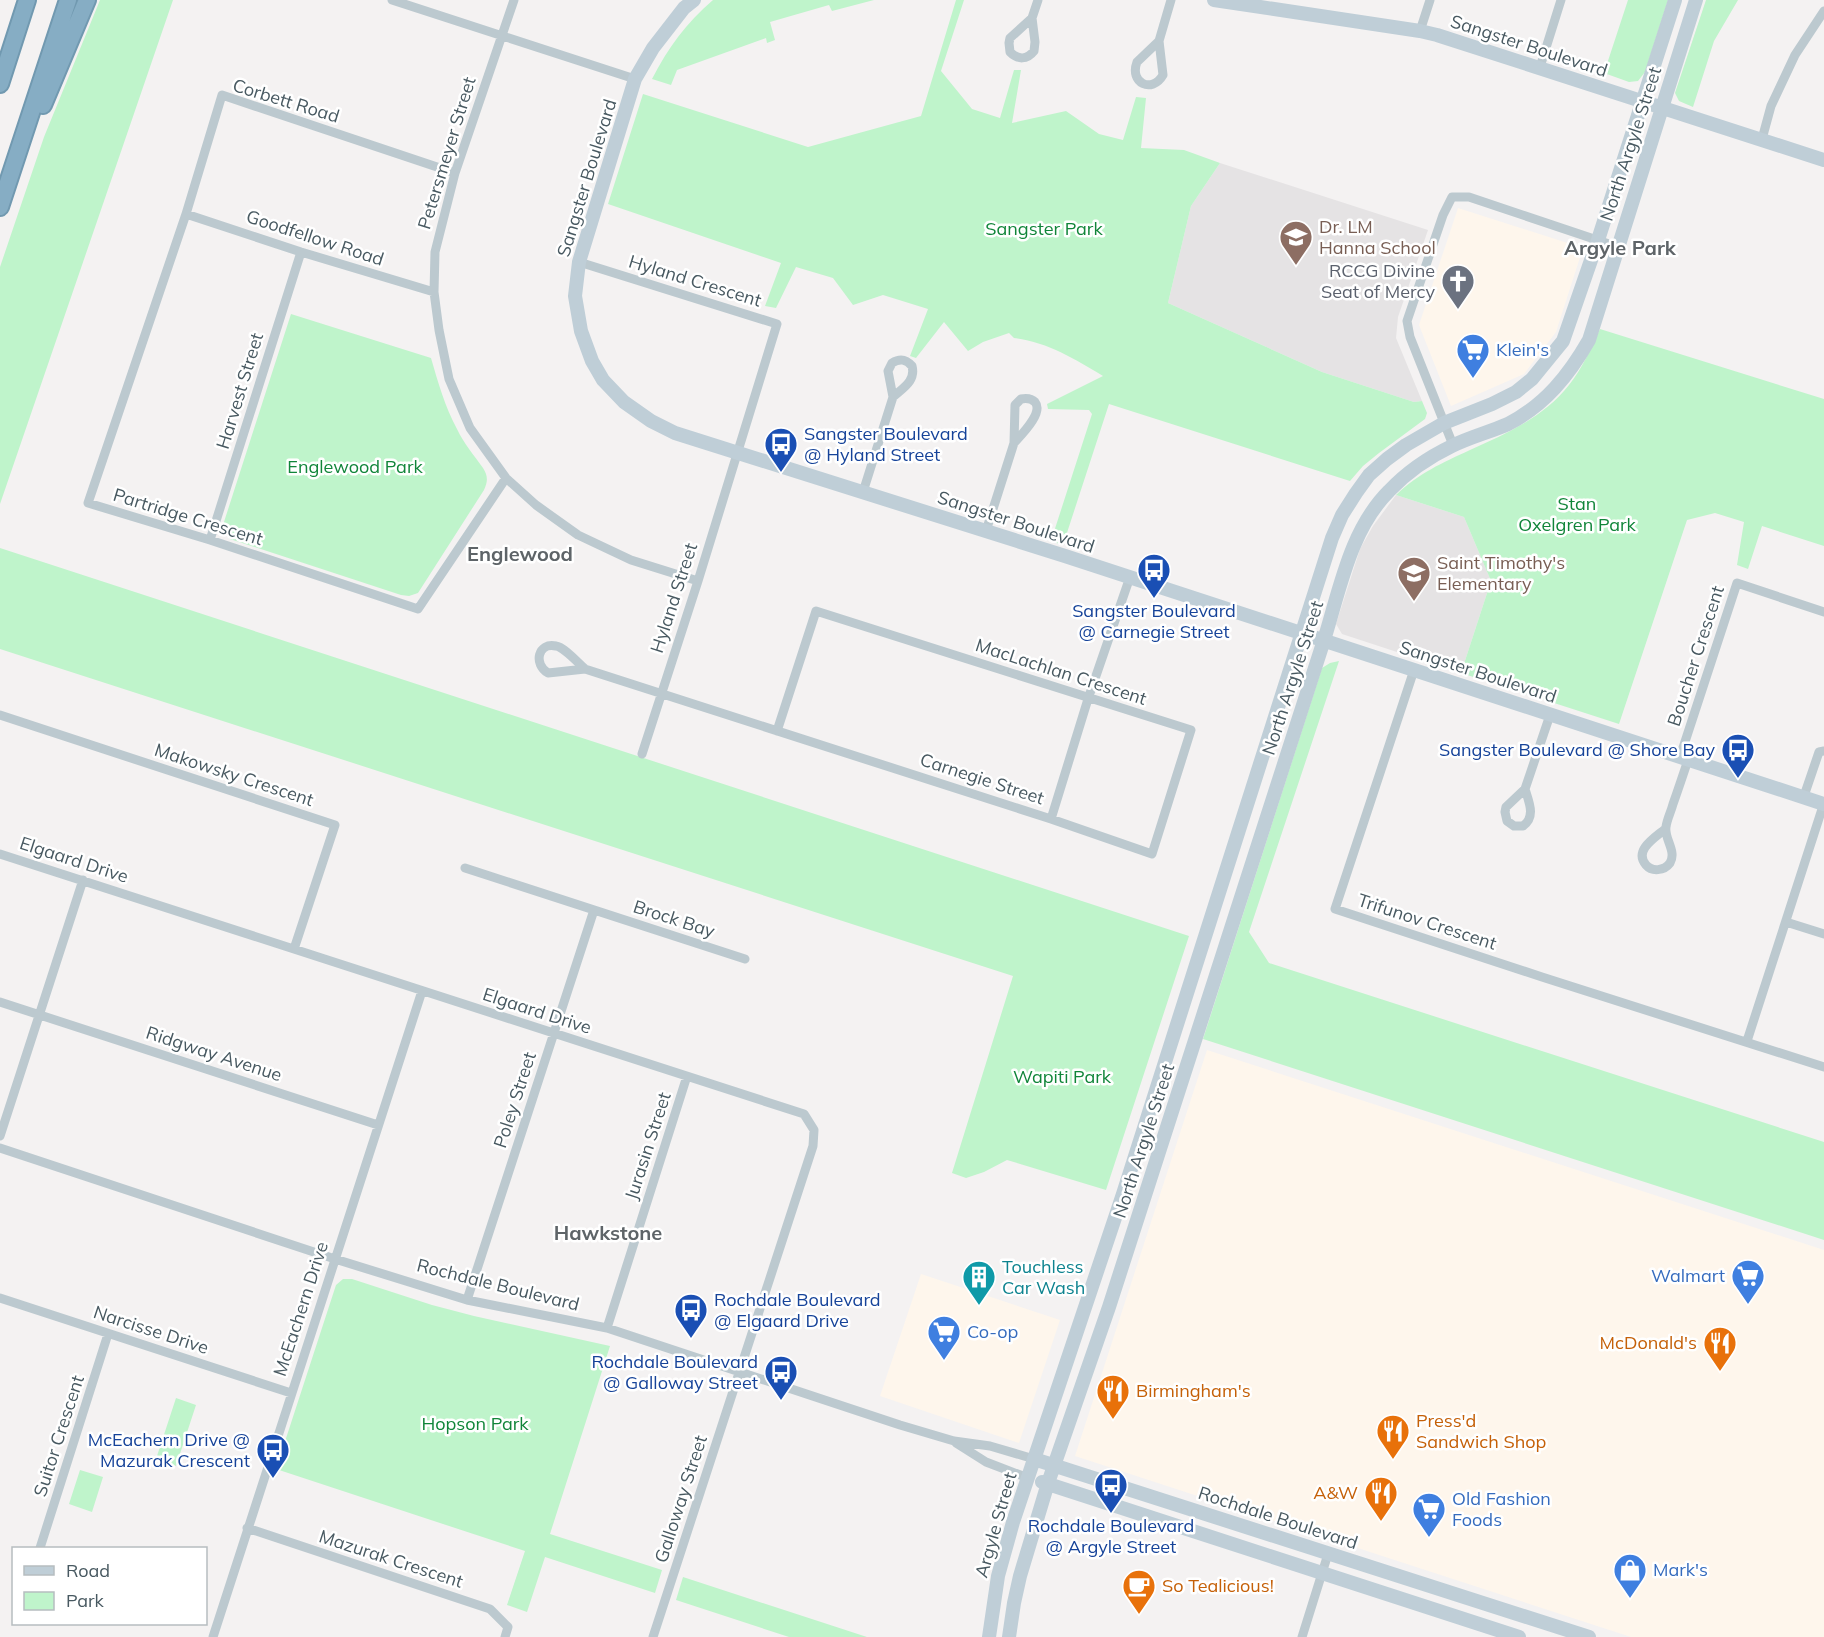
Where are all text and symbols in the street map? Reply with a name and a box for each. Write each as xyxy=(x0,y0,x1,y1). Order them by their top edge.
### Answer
street label: Sangster Boulevard xyxy=(1448,9,1611,82)
street label: North Argyle Street xyxy=(1595,64,1666,224)
street label: Corbett Road xyxy=(230,73,342,128)
street label: Petersmeyer Street xyxy=(412,74,481,232)
street label: Sangster Boulevard xyxy=(552,96,621,260)
street label: Goodfellow Road xyxy=(243,204,387,271)
place label: Dr. LM Hanna School xyxy=(1319,215,1436,259)
park label: Sangster Park xyxy=(985,217,1103,240)
school or university icon: Dr. LM Hanna School xyxy=(1278,219,1314,266)
district label: Argyle Park xyxy=(1564,235,1677,260)
street label: Hyland Crescent xyxy=(626,249,764,312)
place label: RCCG Divine Seat of Mercy xyxy=(1321,259,1435,303)
church icon: RCCG Divine Seat of Mercy xyxy=(1440,263,1476,310)
street label: Harvest Street xyxy=(211,330,268,452)
supermarket icon: Klein's xyxy=(1455,332,1491,379)
place label: Klein's xyxy=(1496,338,1549,361)
place label: Sangster Boulevard @ Hyland Street xyxy=(804,422,968,466)
bus stop icon: Sangster Boulevard @ Hyland Street xyxy=(763,426,799,473)
park label: Englewood Park xyxy=(287,455,423,478)
street label: Partridge Crescent xyxy=(111,483,266,550)
street label: Sangster Boulevard xyxy=(935,485,1098,558)
park label: Stan Oxelgren Park xyxy=(1518,492,1637,536)
street label: Hyland Street xyxy=(645,540,702,656)
district label: Englewood xyxy=(467,541,573,566)
place label: Saint Timothy's Elementary xyxy=(1437,551,1565,595)
bus stop icon: Sangster Boulevard @ Carnegie Street xyxy=(1136,552,1172,599)
school or university icon: Saint Timothy's Elementary xyxy=(1396,555,1432,602)
street label: Boucher Crescent xyxy=(1662,583,1729,729)
street label: North Argyle Street xyxy=(1257,598,1328,758)
place label: Sangster Boulevard @ Carnegie Street xyxy=(1072,599,1236,643)
street label: MacLachlan Crescent xyxy=(973,633,1150,710)
street label: Sangster Boulevard xyxy=(1397,635,1560,708)
bus stop icon: Sangster Boulevard @ Shore Bay xyxy=(1720,732,1756,779)
street label: Makowsky Crescent xyxy=(152,738,317,811)
place label: Sangster Boulevard @ Shore Bay xyxy=(1439,738,1715,761)
street label: Carnegie Street xyxy=(917,748,1047,809)
street label: Elgaard Drive xyxy=(17,831,131,888)
street label: Trifunov Crescent xyxy=(1355,888,1499,955)
street label: Brock Bay xyxy=(631,895,718,943)
street label: Elgaard Drive xyxy=(480,982,594,1039)
street label: Ridgway Avenue xyxy=(143,1021,285,1086)
street label: Poley Street xyxy=(488,1049,541,1151)
street label: North Argyle Street xyxy=(1108,1061,1179,1221)
park label: Wapiti Park xyxy=(1013,1065,1112,1088)
street label: Jurasin Street xyxy=(619,1089,676,1203)
district label: Hawkstone xyxy=(554,1220,662,1245)
street label: McEachern Drive xyxy=(268,1239,333,1379)
street label: Rochdale Boulevard xyxy=(415,1253,582,1316)
place label: Touchless Car Wash xyxy=(1002,1255,1085,1299)
supermarket icon: Walmart xyxy=(1730,1258,1766,1305)
building icon: Touchless Car Wash xyxy=(961,1259,997,1306)
place label: Walmart xyxy=(1651,1264,1725,1287)
place label: Rochdale Boulevard @ Elgaard Drive xyxy=(714,1288,881,1332)
bus stop icon: Rochdale Boulevard @ Elgaard Drive xyxy=(673,1292,709,1339)
street label: Narcisse Drive xyxy=(91,1300,212,1359)
supermarket icon: Co-op xyxy=(926,1314,962,1361)
place label: Co-op xyxy=(967,1320,1018,1343)
restaurant icon: McDonald's xyxy=(1702,1325,1738,1372)
place label: McDonald's xyxy=(1600,1331,1697,1354)
place label: Rochdale Boulevard @ Galloway Street xyxy=(591,1350,758,1394)
bus stop icon: Rochdale Boulevard @ Galloway Street xyxy=(763,1354,799,1401)
street label: Suitor Crescent xyxy=(28,1372,89,1500)
restaurant icon: Birmingham's xyxy=(1095,1373,1131,1420)
place label: Birmingham's xyxy=(1136,1379,1251,1402)
place label: Press'd Sandwich Shop xyxy=(1416,1409,1546,1453)
park label: Hopson Park xyxy=(421,1412,529,1435)
restaurant icon: Press'd Sandwich Shop xyxy=(1375,1413,1411,1460)
place label: McEachern Drive @ Mazurak Crescent xyxy=(88,1428,250,1472)
bus stop icon: McEachern Drive @ Mazurak Crescent xyxy=(255,1432,291,1479)
street label: Galloway Street xyxy=(649,1432,712,1566)
bus stop icon: Rochdale Boulevard @ Argyle Street xyxy=(1093,1467,1129,1514)
street label: Argyle Street xyxy=(969,1469,1022,1580)
restaurant icon: A&W xyxy=(1363,1475,1399,1522)
street label: Rochdale Boulevard xyxy=(1195,1481,1361,1554)
place label: A&W xyxy=(1313,1481,1358,1504)
place label: Old Fashion Foods xyxy=(1452,1487,1551,1531)
supermarket icon: Old Fashion Foods xyxy=(1411,1491,1447,1538)
place label: Rochdale Boulevard @ Argyle Street xyxy=(1028,1514,1194,1558)
street label: Mazurak Crescent xyxy=(316,1524,466,1593)
legend xyxy=(12,1547,207,1625)
shop icon: Mark's xyxy=(1612,1552,1648,1599)
place label: Mark's xyxy=(1653,1558,1708,1581)
text: Road xyxy=(66,1559,110,1582)
cafe icon: So Tealicious! xyxy=(1121,1568,1157,1615)
place label: So Tealicious! xyxy=(1162,1574,1274,1597)
text: Park xyxy=(66,1589,105,1612)

